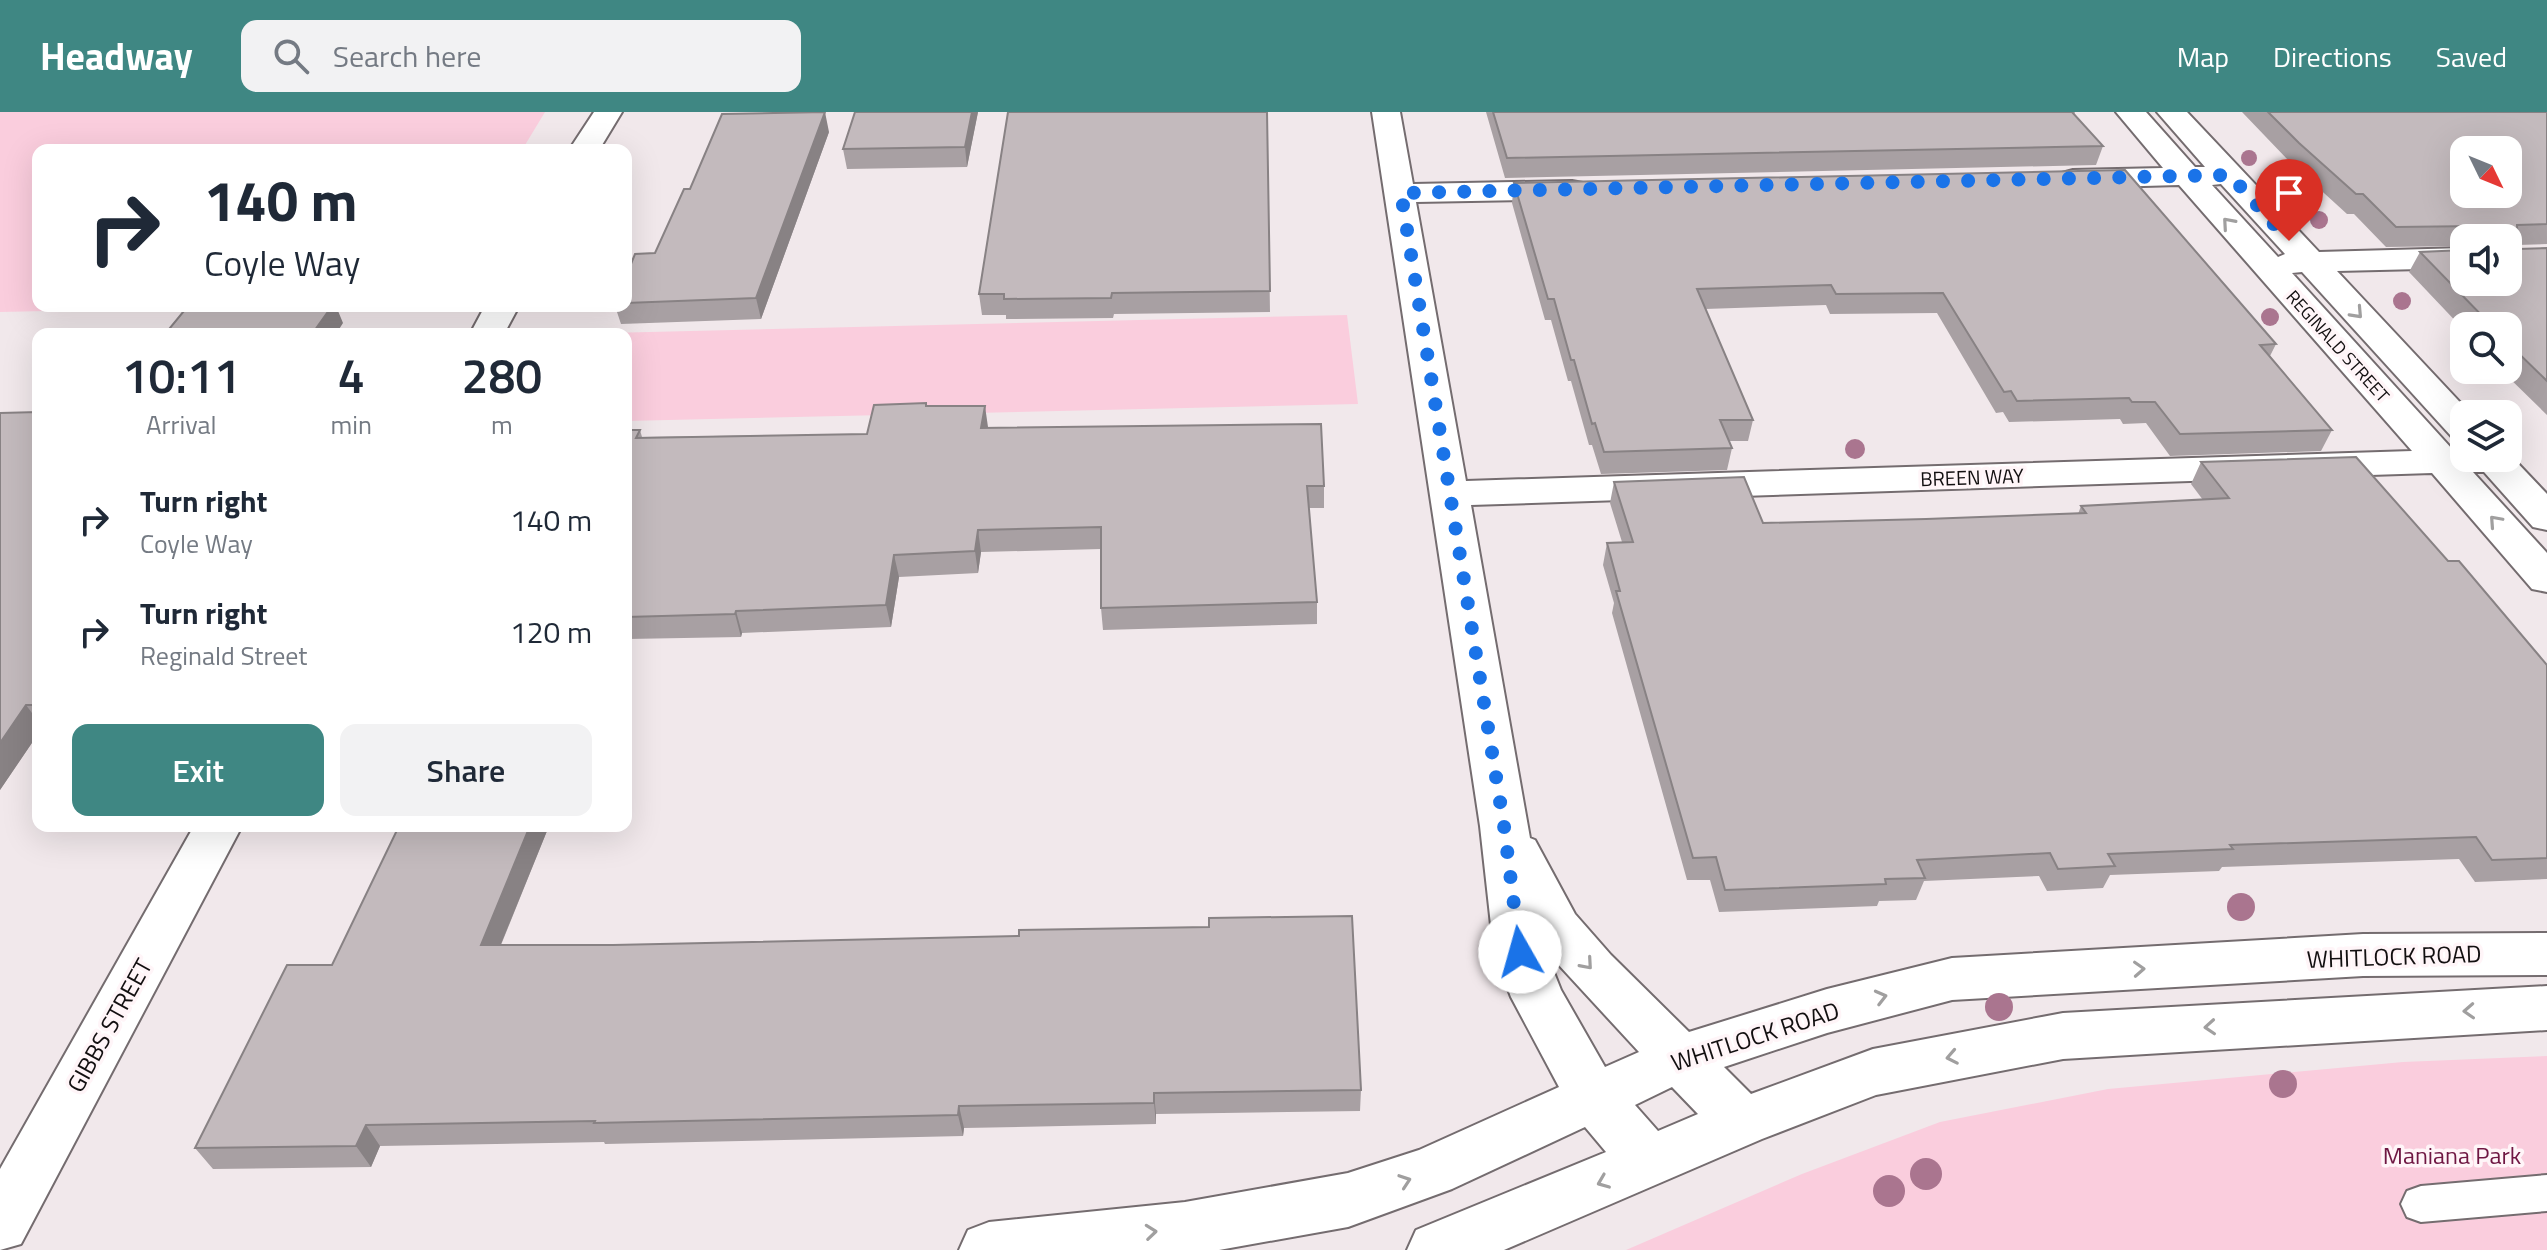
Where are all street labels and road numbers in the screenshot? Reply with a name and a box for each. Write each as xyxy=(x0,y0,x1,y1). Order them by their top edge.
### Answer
street label: REGINALD STREET xyxy=(2280,284,2396,409)
street label: BREEN WAY xyxy=(1920,460,2025,494)
street label: WHITLOCK ROAD xyxy=(2306,935,2482,977)
street label: GIBBS STREET xyxy=(57,951,161,1099)
street label: WHITLOCK ROAD xyxy=(1666,992,1844,1080)

